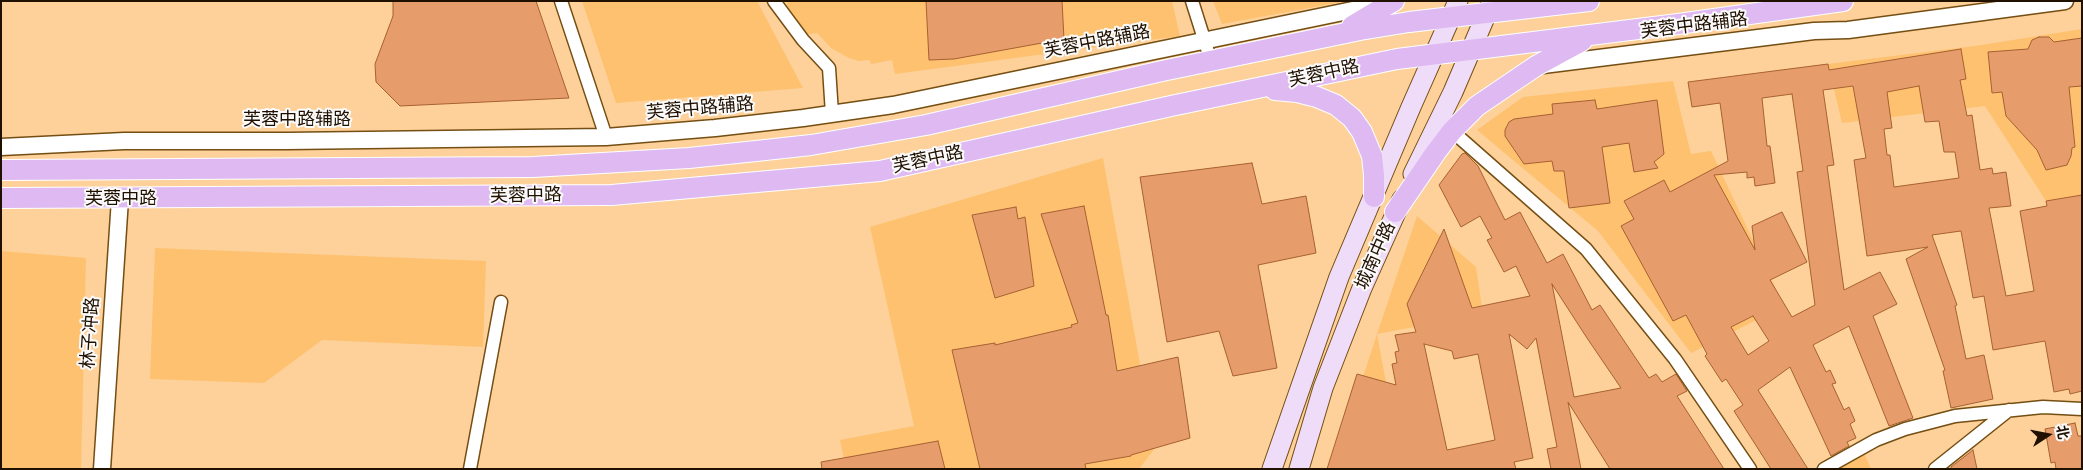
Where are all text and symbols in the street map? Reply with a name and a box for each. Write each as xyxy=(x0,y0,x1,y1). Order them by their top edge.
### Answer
street label: 芙蓉中路辅路 xyxy=(1639,9,1749,43)
street label: 芙蓉中路辅路 xyxy=(1042,21,1152,63)
street label: 芙蓉中路 xyxy=(1287,56,1361,92)
street label: 芙蓉中路辅路 xyxy=(645,94,755,124)
street label: 芙蓉中路辅路 xyxy=(243,109,351,131)
street label: 芙蓉中路 xyxy=(891,142,965,178)
street label: 芙蓉中路 xyxy=(490,185,562,207)
street label: 芙蓉中路 xyxy=(85,188,157,210)
street label: 城南中路 xyxy=(1351,219,1401,293)
street label: 林子冲路 xyxy=(78,296,104,370)
north arrow xyxy=(2023,410,2073,460)
text: 北 xyxy=(2053,424,2073,441)

